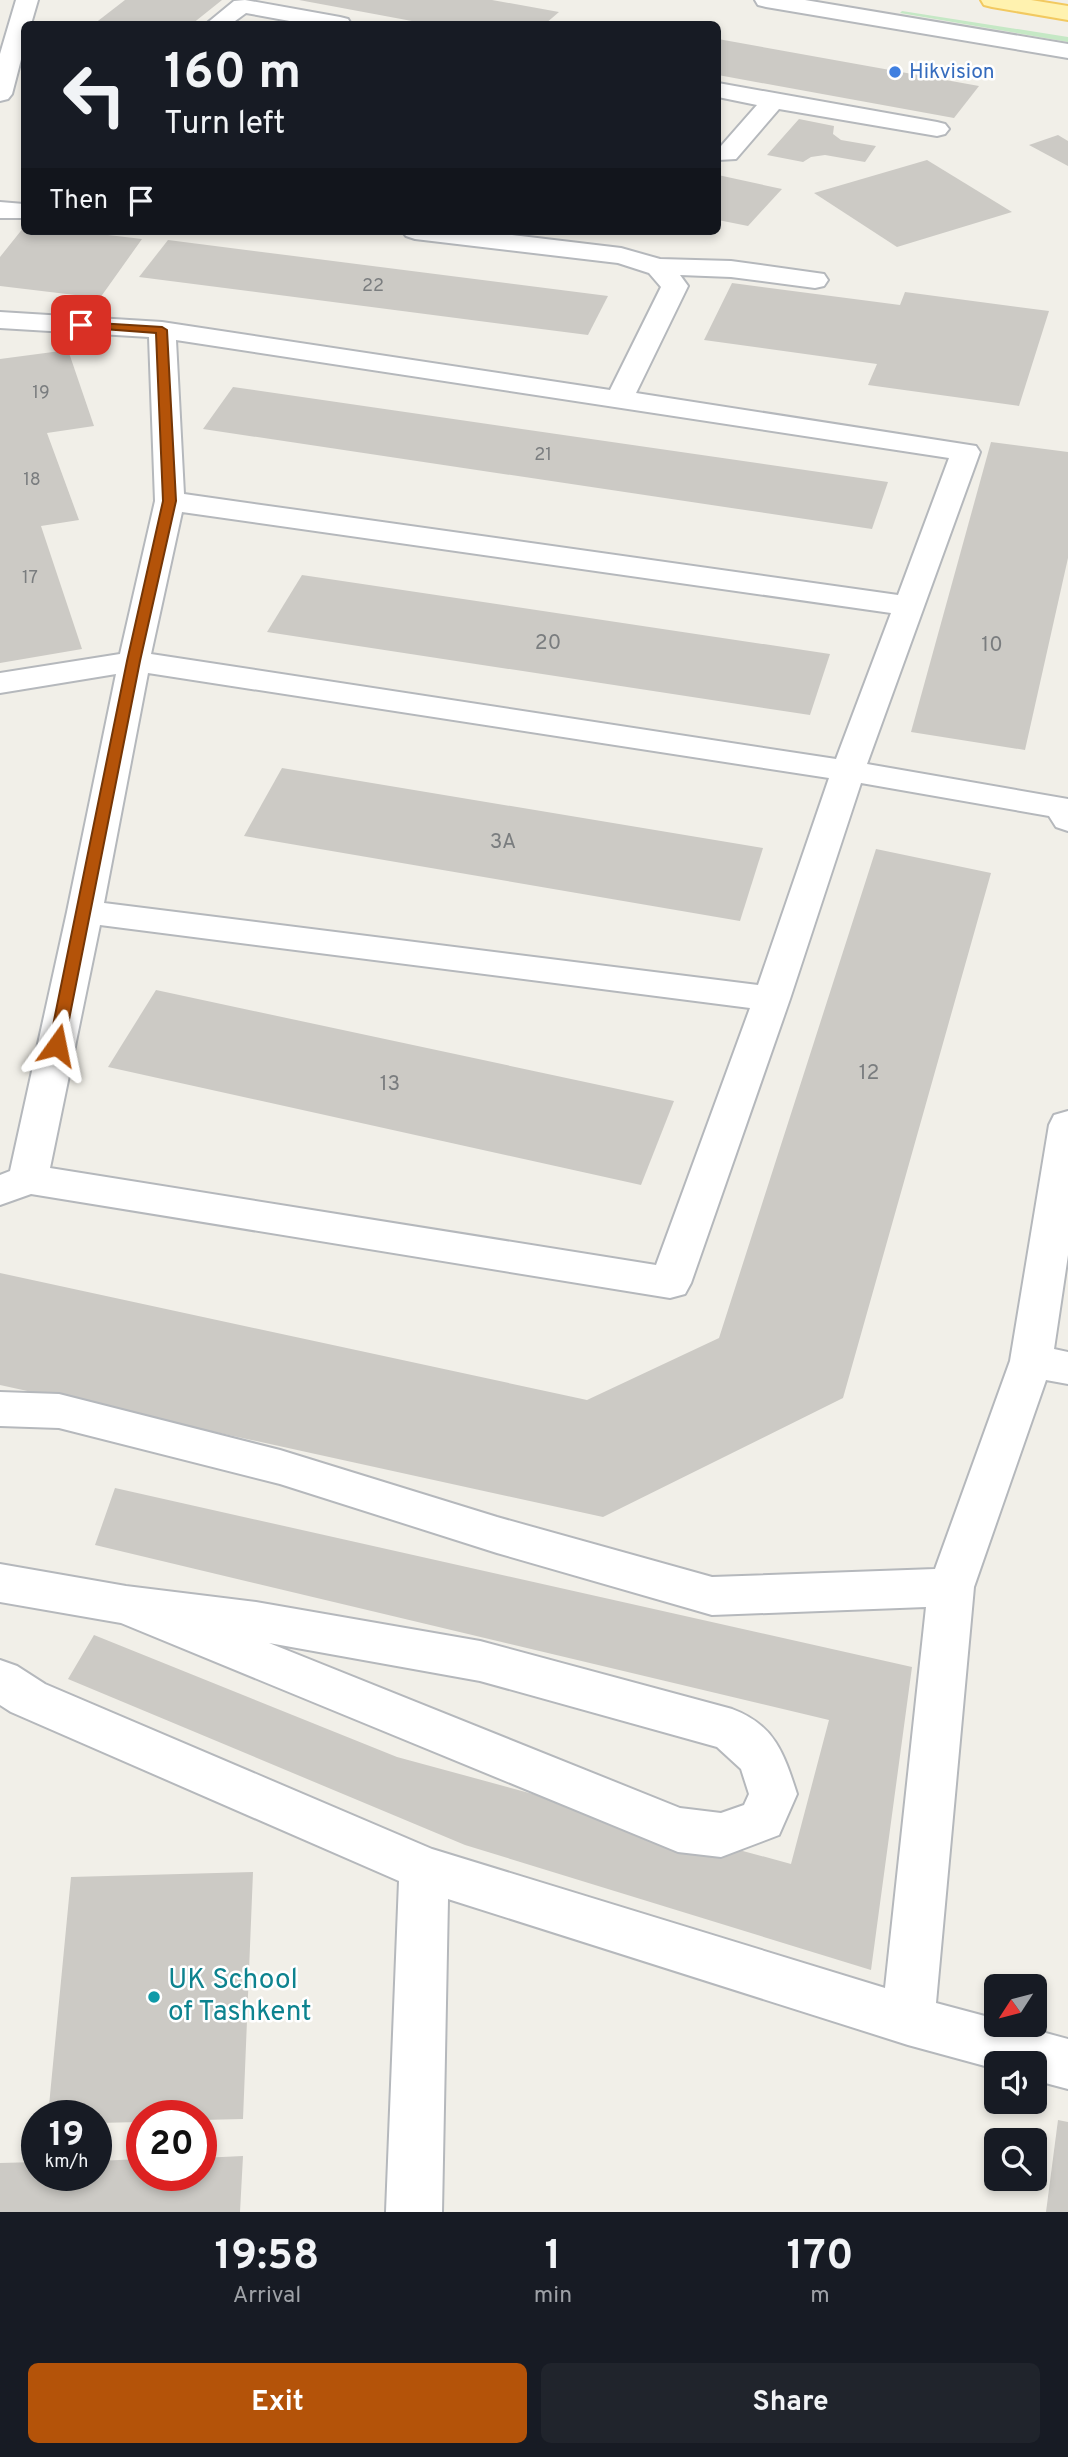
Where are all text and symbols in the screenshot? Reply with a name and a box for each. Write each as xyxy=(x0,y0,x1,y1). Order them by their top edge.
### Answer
text: 160 m xyxy=(164,44,301,106)
icon: left xyxy=(49,49,140,140)
place label: Hikvision xyxy=(909,59,995,86)
marker: Hikvision xyxy=(887,64,903,80)
text: Turn left xyxy=(164,105,285,145)
icon: arrive xyxy=(122,182,160,220)
text: Then xyxy=(49,185,108,218)
house number: 22 xyxy=(362,275,384,298)
pin xyxy=(51,295,111,355)
icon: arrive xyxy=(62,306,100,344)
house number: 19 xyxy=(32,382,50,405)
house number: 21 xyxy=(534,444,552,467)
house number: 18 xyxy=(23,469,41,492)
house number: 17 xyxy=(22,567,38,590)
house number: 20 xyxy=(535,630,561,657)
house number: 10 xyxy=(981,632,1003,659)
house number: 3А xyxy=(490,829,516,856)
position arrow xyxy=(20,1008,94,1082)
house number: 12 xyxy=(859,1060,879,1087)
house number: 13 xyxy=(380,1071,400,1098)
place label: UK School of Tashkent xyxy=(168,1963,312,2031)
north arrow xyxy=(984,1974,1046,2037)
map controls xyxy=(984,1974,1047,2191)
marker: UK School of Tashkent xyxy=(146,1989,162,2005)
button: sound xyxy=(984,2051,1047,2114)
speed limit sign: 20 xyxy=(126,2100,217,2191)
text: 19 xyxy=(49,2114,84,2158)
button: search xyxy=(984,2128,1047,2191)
text: km/h xyxy=(45,2151,88,2174)
text: 19:58 xyxy=(214,2231,319,2284)
text: 1 xyxy=(545,2231,561,2284)
text: 170 xyxy=(787,2231,854,2284)
text: Arrival xyxy=(233,2282,301,2311)
text: min xyxy=(534,2282,572,2311)
text: m xyxy=(810,2282,830,2311)
button: Exit xyxy=(28,2363,527,2443)
button: Share xyxy=(541,2363,1040,2443)

